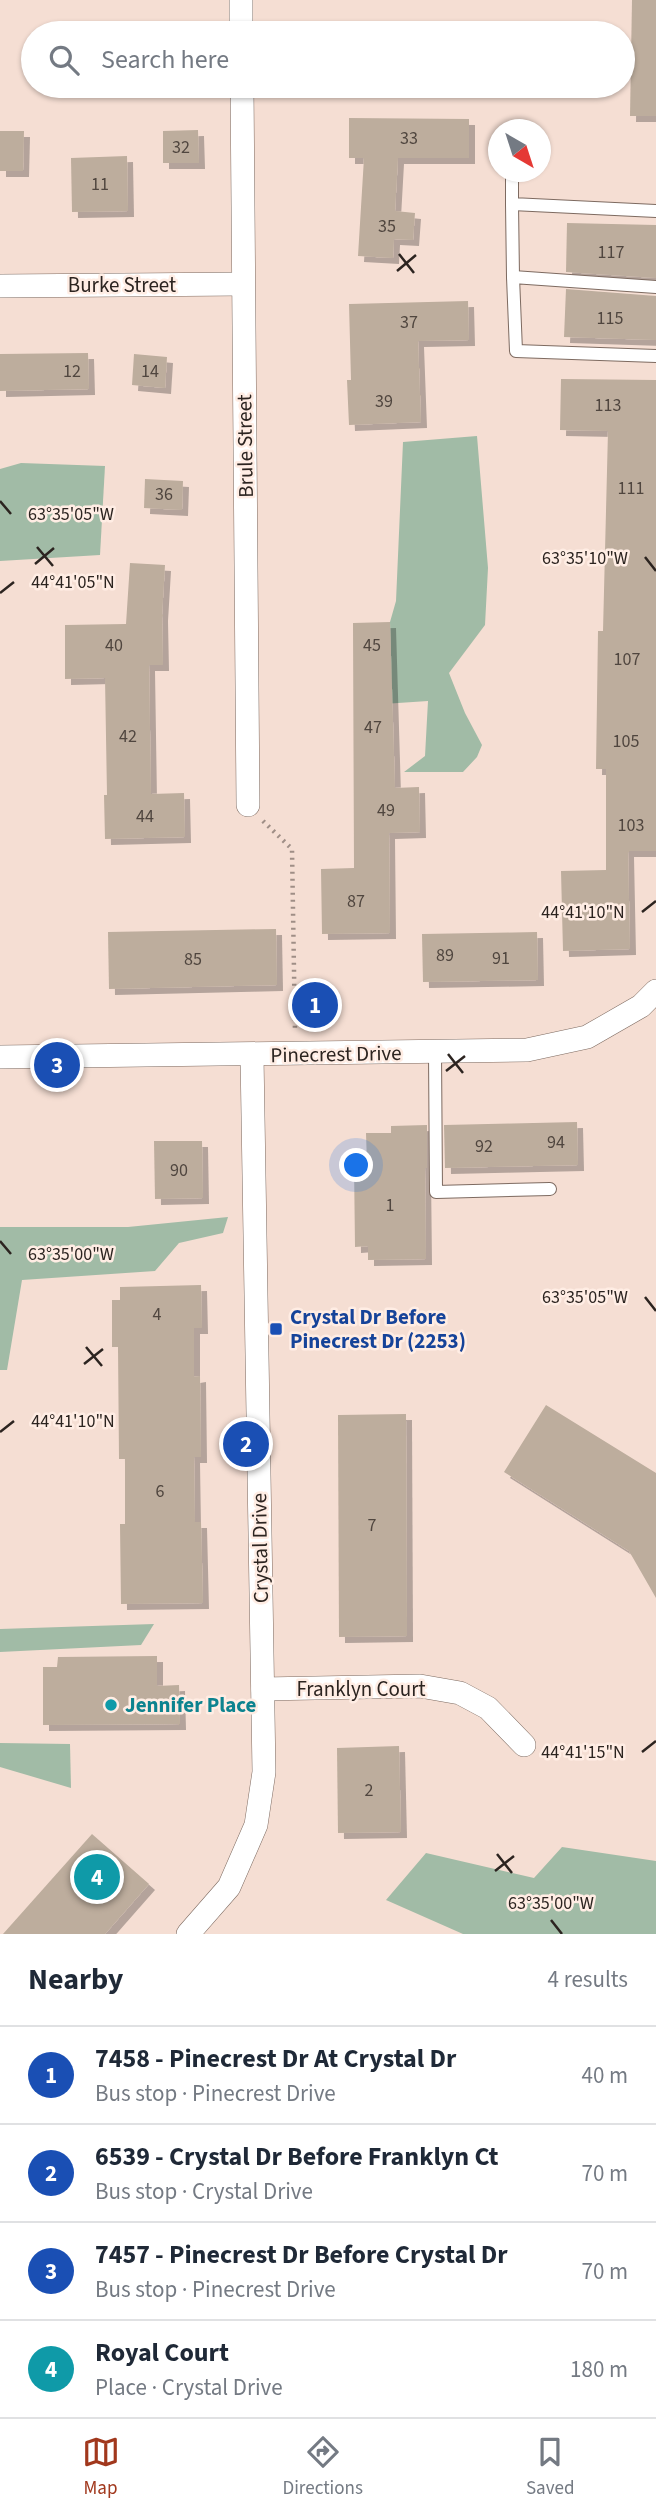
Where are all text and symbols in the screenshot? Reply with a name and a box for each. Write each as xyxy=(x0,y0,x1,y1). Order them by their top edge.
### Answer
search box xyxy=(21,21,635,98)
icon: search xyxy=(45,41,83,79)
text: Search here xyxy=(101,41,229,78)
north arrow xyxy=(488,119,551,182)
house number: 33 xyxy=(400,126,418,151)
house number: 32 xyxy=(172,135,190,160)
house number: 11 xyxy=(91,172,109,197)
house number: 35 xyxy=(378,214,396,239)
house number: 117 xyxy=(598,240,624,265)
street label: Burke Street xyxy=(68,270,176,300)
house number: 115 xyxy=(597,306,623,331)
house number: 37 xyxy=(400,310,418,335)
house number: 12 xyxy=(63,359,81,384)
house number: 14 xyxy=(141,359,159,384)
house number: 39 xyxy=(375,389,393,414)
house number: 113 xyxy=(595,393,621,418)
street label: Brule Street xyxy=(229,394,261,498)
house number: 111 xyxy=(618,476,644,501)
house number: 36 xyxy=(155,482,173,507)
text: 63°35'05"W xyxy=(28,502,114,527)
text: 63°35'10"W xyxy=(542,546,628,571)
text: 44°41'05"N xyxy=(31,570,115,595)
house number: 40 xyxy=(105,633,123,658)
house number: 45 xyxy=(363,633,381,658)
house number: 107 xyxy=(614,647,640,672)
house number: 47 xyxy=(364,715,382,740)
house number: 42 xyxy=(119,724,137,749)
house number: 105 xyxy=(613,729,639,754)
house number: 49 xyxy=(377,798,395,823)
house number: 44 xyxy=(136,804,154,829)
house number: 103 xyxy=(618,813,644,838)
house number: 87 xyxy=(347,889,365,914)
text: 44°41'10"N xyxy=(541,900,625,925)
house number: 89 xyxy=(436,943,454,968)
house number: 91 xyxy=(492,946,510,971)
house number: 85 xyxy=(184,947,202,972)
pin: 1 xyxy=(292,979,338,1031)
street label: Pinecrest Drive xyxy=(270,1038,402,1070)
pin: 3 xyxy=(34,1039,80,1091)
house number: 94 xyxy=(547,1130,565,1155)
house number: 92 xyxy=(475,1134,493,1159)
your location xyxy=(339,1148,373,1182)
house number: 90 xyxy=(170,1158,188,1183)
house number: 1 xyxy=(386,1193,394,1218)
text: 63°35'00"W xyxy=(28,1242,114,1267)
text: 63°35'05"W xyxy=(542,1285,628,1310)
house number: 4 xyxy=(153,1302,162,1327)
place label: Crystal Dr Before Pinecrest Dr (2253) xyxy=(290,1302,466,1356)
marker: Crystal Dr Before Pinecrest Dr (2253) xyxy=(268,1321,284,1337)
text: 44°41'10"N xyxy=(31,1409,115,1434)
pin: 2 xyxy=(223,1418,269,1470)
house number: 6 xyxy=(156,1479,165,1504)
street label: Crystal Drive xyxy=(244,1493,276,1603)
house number: 7 xyxy=(368,1513,377,1538)
street label: Franklyn Court xyxy=(296,1674,426,1704)
place label: Jennifer Place xyxy=(125,1690,257,1720)
marker: Jennifer Place xyxy=(103,1697,119,1713)
text: 44°41'15"N xyxy=(541,1740,625,1765)
house number: 2 xyxy=(365,1778,374,1803)
pin: 4 xyxy=(74,1851,120,1903)
text: 63°35'00"W xyxy=(508,1891,594,1916)
text: Nearby xyxy=(28,1958,123,2001)
text: 4 results xyxy=(548,1963,628,1996)
text: 7458 - Pinecrest Dr At Crystal Dr xyxy=(95,2040,456,2077)
text: 1 xyxy=(45,2059,57,2092)
text: 40 m xyxy=(581,2059,628,2092)
text: Bus stop · Pinecrest Drive xyxy=(95,2077,336,2110)
text: 6539 - Crystal Dr Before Franklyn Ct xyxy=(95,2138,499,2175)
text: 2 xyxy=(45,2157,57,2190)
text: 70 m xyxy=(581,2157,628,2190)
text: Bus stop · Crystal Drive xyxy=(95,2175,313,2208)
text: 7457 - Pinecrest Dr Before Crystal Dr xyxy=(95,2236,508,2273)
text: 3 xyxy=(45,2255,57,2288)
text: 70 m xyxy=(581,2255,628,2288)
text: Bus stop · Pinecrest Drive xyxy=(95,2273,336,2306)
text: Royal Court xyxy=(95,2334,229,2371)
text: 4 xyxy=(45,2353,57,2386)
text: 180 m xyxy=(570,2353,628,2386)
text: Place · Crystal Drive xyxy=(95,2371,283,2404)
tab: Map xyxy=(82,2433,120,2502)
tab: Directions xyxy=(283,2433,363,2502)
tab: Saved xyxy=(526,2433,574,2502)

